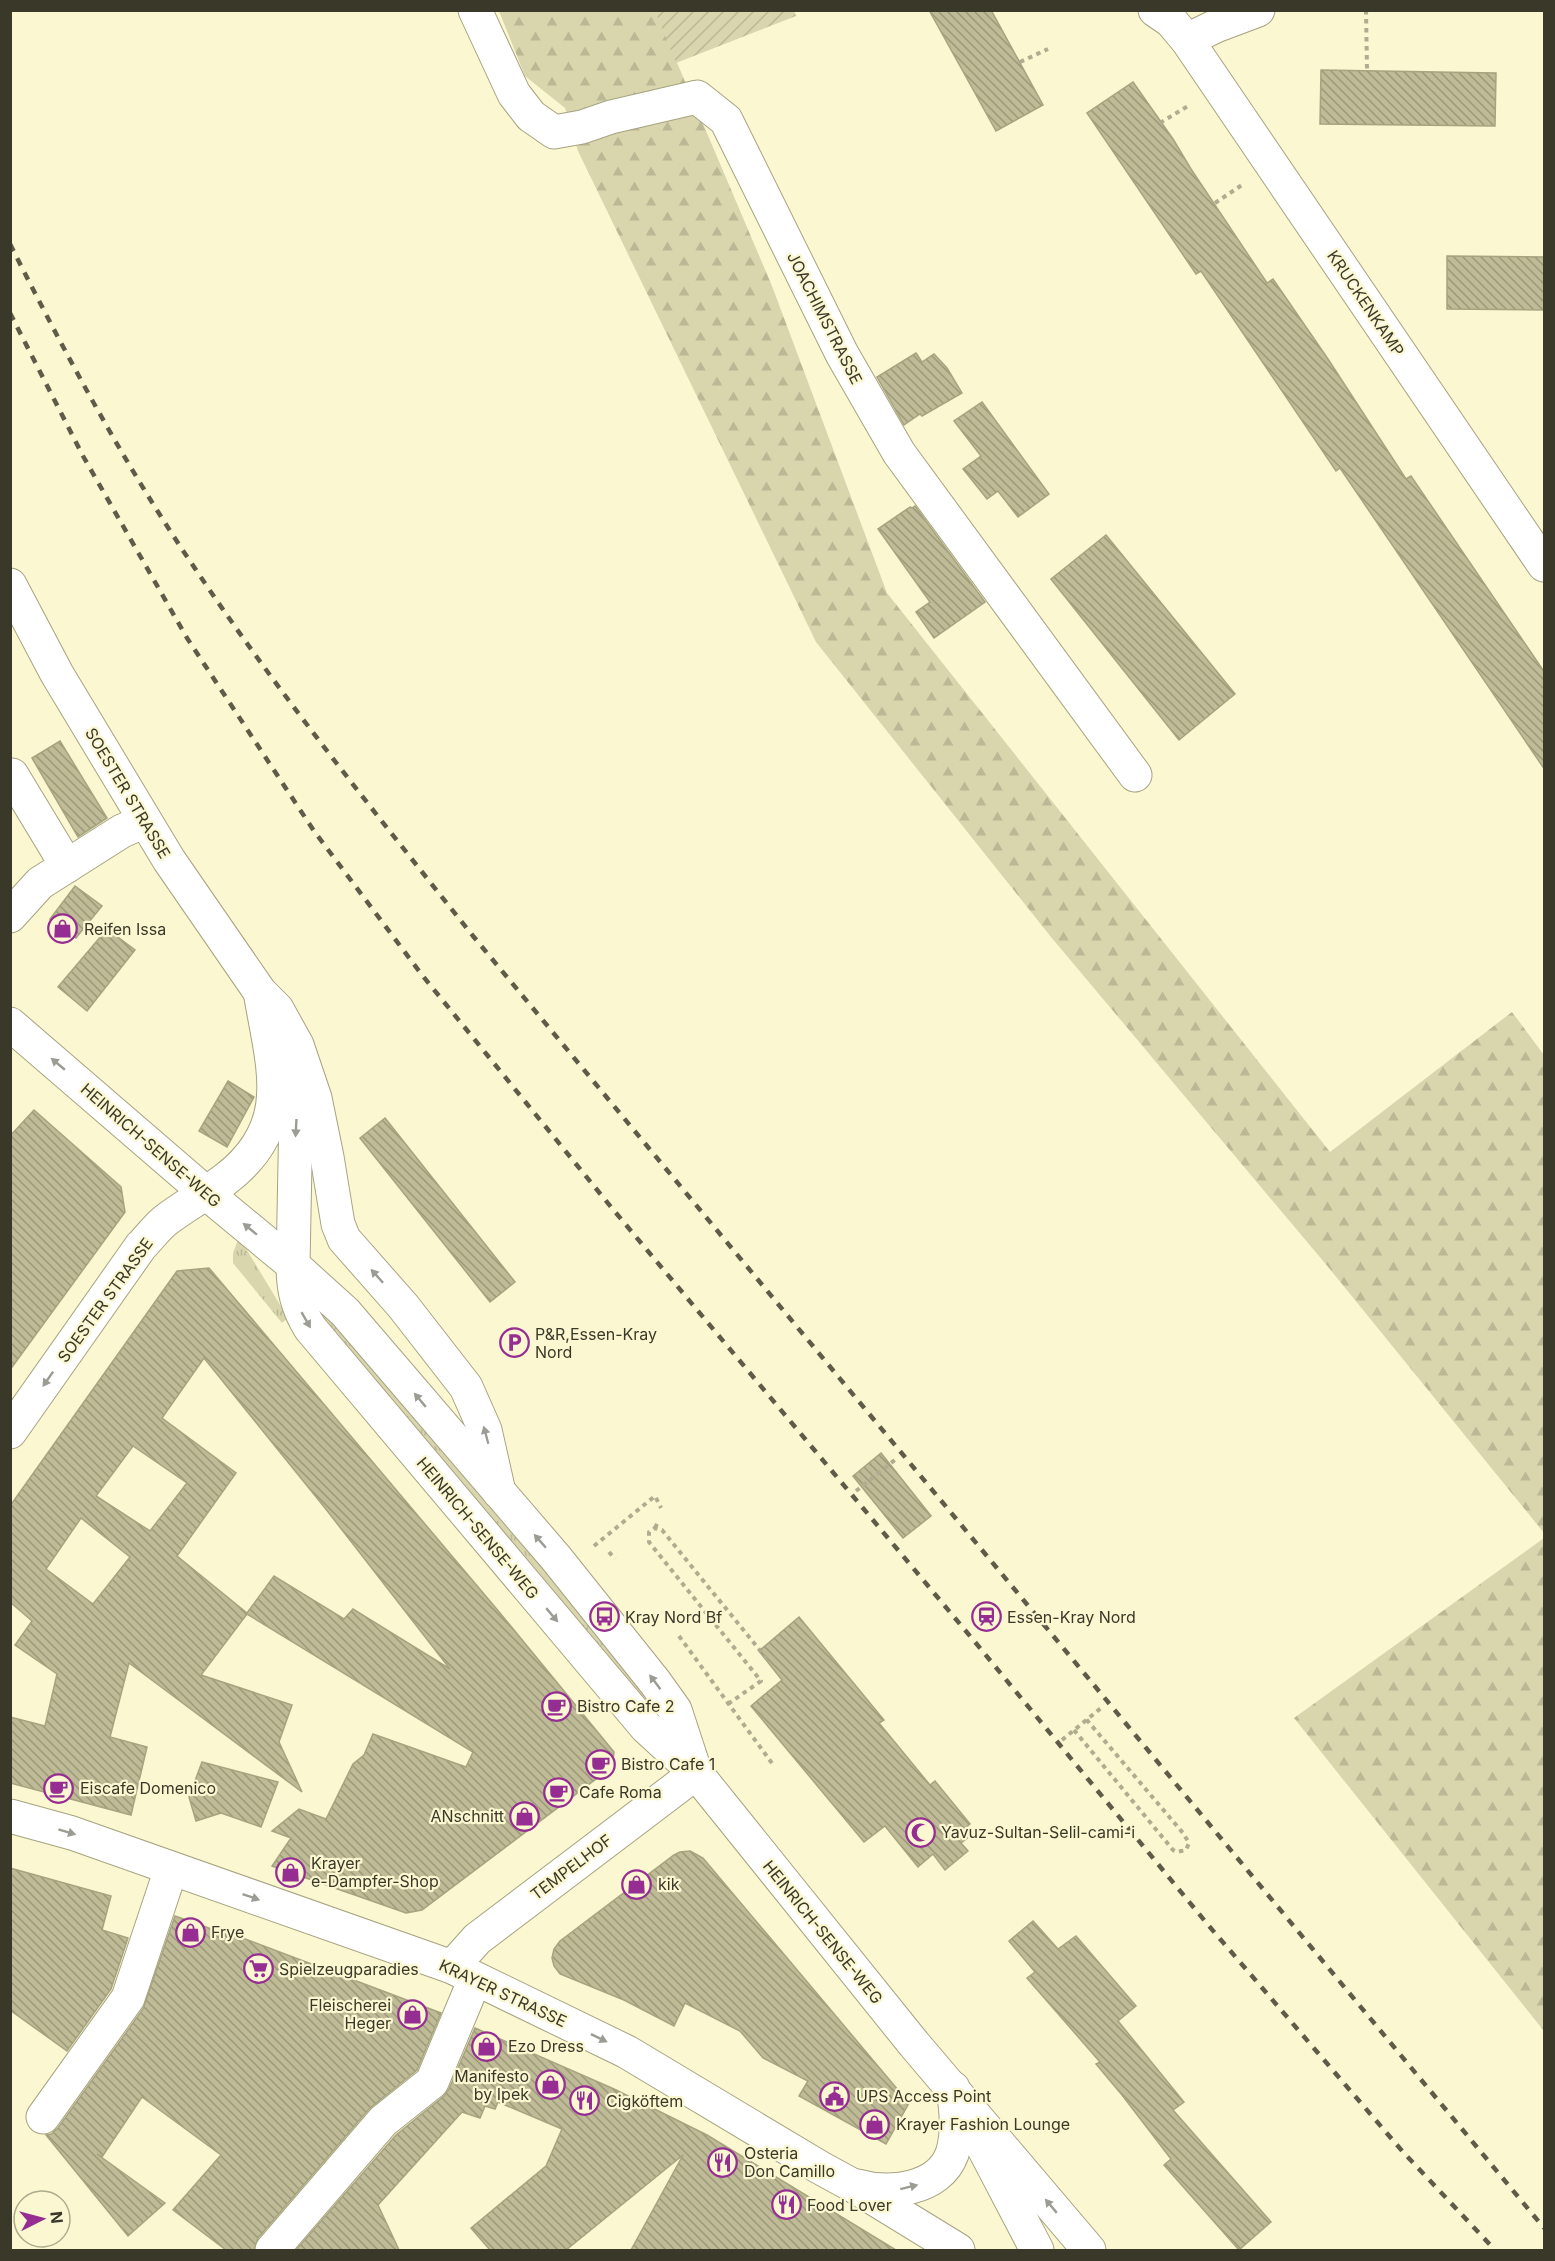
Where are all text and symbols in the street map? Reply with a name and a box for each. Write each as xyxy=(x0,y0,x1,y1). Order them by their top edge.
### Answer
street label: KRUCKENKAMP xyxy=(1323,246,1409,360)
street label: JOACHIMSTRASSE xyxy=(783,249,867,387)
street label: SOESTER STRASSE xyxy=(81,724,175,862)
shop icon: Reifen Issa xyxy=(47,913,79,945)
place label: Reifen Issa xyxy=(84,919,166,939)
one-way arrow xyxy=(50,1057,66,1070)
street label: HEINRICH-SENSE-WEG xyxy=(77,1079,225,1211)
one-way arrow xyxy=(291,1119,300,1138)
one-way arrow xyxy=(243,1223,258,1236)
street label: SOESTER STRASSE xyxy=(53,1234,157,1366)
one-way arrow xyxy=(371,1269,384,1284)
one-way arrow xyxy=(301,1312,311,1329)
place label: P&R,Essen-Kray Nord xyxy=(535,1324,657,1362)
parking icon: P&R,Essen-Kray Nord xyxy=(498,1327,530,1359)
one-way arrow xyxy=(42,1371,54,1387)
one-way arrow xyxy=(414,1393,427,1408)
one-way arrow xyxy=(481,1426,490,1444)
street label: HEINRICH-SENSE-WEG xyxy=(413,1453,543,1603)
one-way arrow xyxy=(534,1533,547,1549)
bus stop icon: Kray Nord Bf xyxy=(588,1601,620,1633)
station icon: Essen-Kray Nord xyxy=(970,1601,1002,1633)
one-way arrow xyxy=(545,1607,558,1623)
place label: Kray Nord Bf xyxy=(625,1607,722,1627)
place label: Essen-Kray Nord xyxy=(1007,1607,1136,1627)
one-way arrow xyxy=(649,1674,661,1690)
cafe icon: Bistro Cafe 2 xyxy=(540,1690,572,1722)
place label: Bistro Cafe 2 xyxy=(577,1696,675,1716)
cafe icon: Bistro Cafe 1 xyxy=(584,1748,616,1780)
place label: Bistro Cafe 1 xyxy=(621,1754,715,1774)
cafe icon: Eiscafe Domenico xyxy=(43,1772,75,1804)
cafe icon: Cafe Roma xyxy=(542,1776,574,1808)
place label: Eiscafe Domenico xyxy=(80,1778,216,1798)
place label: Cafe Roma xyxy=(579,1782,662,1802)
shop icon: ANschnitt xyxy=(509,1800,541,1832)
place label: ANschnitt xyxy=(430,1806,504,1826)
mosque icon: Yavuz-Sultan-Selil-cami-i xyxy=(904,1816,936,1848)
place label: Yavuz-Sultan-Selil-cami-i xyxy=(941,1822,1135,1842)
one-way arrow xyxy=(58,1828,76,1837)
street label: TEMPELHOF xyxy=(526,1830,616,1904)
place label: Krayer e-Dampfer-Shop xyxy=(311,1853,439,1891)
shop icon: Krayer e-Dampfer-Shop xyxy=(274,1856,306,1888)
street label: HEINRICH-SENSE-WEG xyxy=(759,1856,887,2008)
shop icon: kik xyxy=(621,1868,653,1900)
place label: kik xyxy=(658,1874,680,1894)
one-way arrow xyxy=(242,1892,260,1902)
shop icon: Frye xyxy=(174,1916,206,1948)
place label: Frye xyxy=(211,1922,244,1942)
supermarket icon: Spielzeugparadies xyxy=(242,1953,274,1985)
street label: KRAYER STRASSE xyxy=(436,1955,570,2031)
place label: Spielzeugparadies xyxy=(279,1959,419,1979)
place label: Fleischerei Heger xyxy=(309,1995,391,2033)
shop icon: Fleischerei Heger xyxy=(396,1998,428,2030)
shop icon: Ezo Dress xyxy=(471,2030,503,2062)
one-way arrow xyxy=(590,2033,608,2043)
place label: Ezo Dress xyxy=(508,2036,584,2056)
place label: Manifesto by Ipek xyxy=(454,2066,529,2104)
shop icon: Manifesto by Ipek xyxy=(534,2069,566,2101)
public building icon: UPS Access Point xyxy=(819,2080,851,2112)
restaurant icon: Cigköftem xyxy=(569,2085,601,2117)
place label: UPS Access Point xyxy=(856,2086,991,2106)
place label: Cigköftem xyxy=(606,2091,683,2111)
shop icon: Krayer Fashion Lounge xyxy=(859,2108,891,2140)
place label: Krayer Fashion Lounge xyxy=(896,2114,1070,2134)
place label: Osteria Don Camillo xyxy=(744,2143,835,2181)
restaurant icon: Osteria Don Camillo xyxy=(707,2146,739,2178)
one-way arrow xyxy=(900,2181,918,2191)
north arrow xyxy=(12,2189,72,2249)
restaurant icon: Food Lover xyxy=(770,2189,802,2221)
place label: Food Lover xyxy=(807,2195,892,2215)
one-way arrow xyxy=(1045,2199,1058,2214)
text: N xyxy=(46,2210,68,2225)

